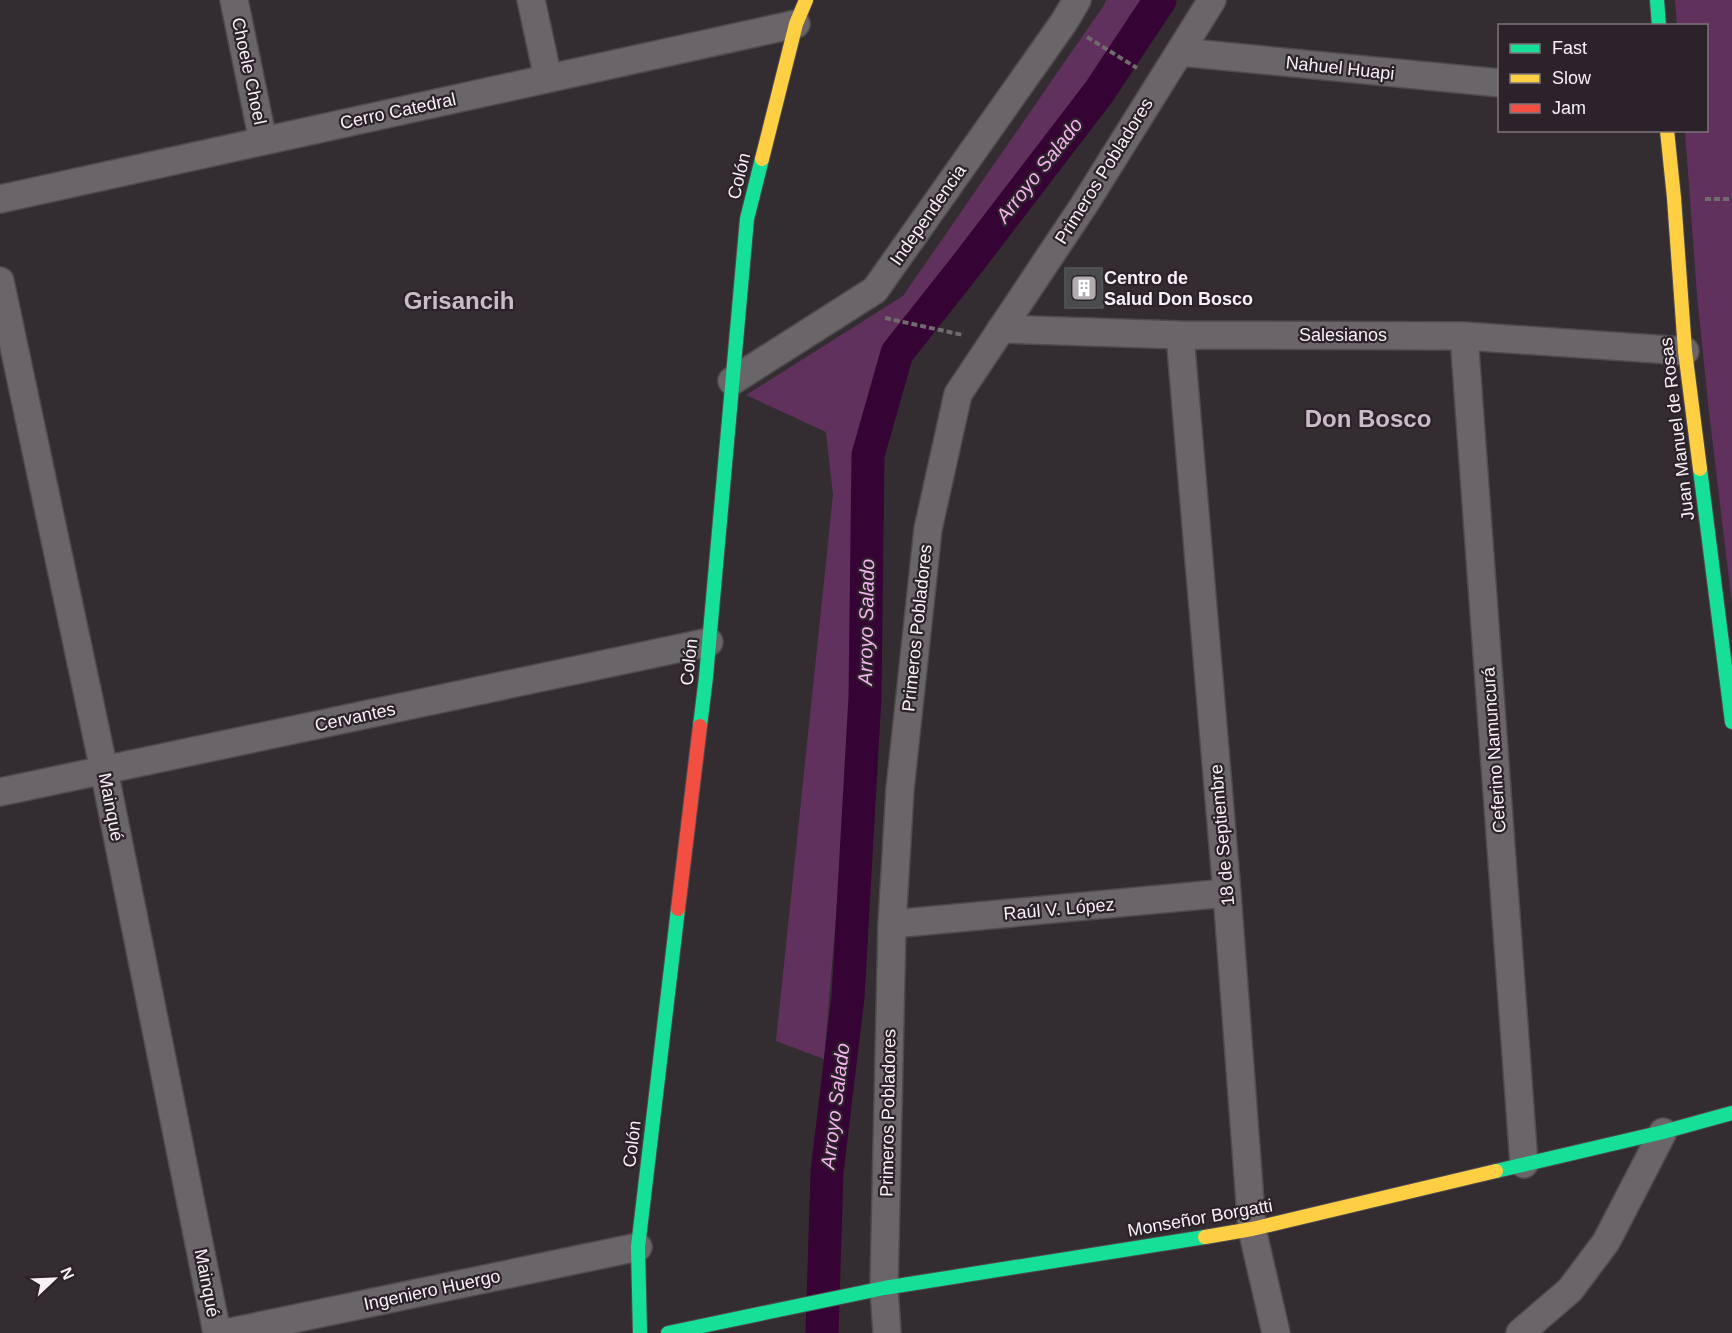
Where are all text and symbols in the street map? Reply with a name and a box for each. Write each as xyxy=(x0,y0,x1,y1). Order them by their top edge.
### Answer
street label: Choele Choel xyxy=(228,16,270,126)
legend xyxy=(1498,24,1708,132)
text: Fast xyxy=(1552,38,1587,58)
street label: Nahuel Huapi xyxy=(1285,52,1395,84)
text: Slow xyxy=(1552,68,1592,88)
street label: Cerro Catedral xyxy=(338,89,458,133)
street label: Primeros Pobladores xyxy=(1051,94,1157,248)
text: Jam xyxy=(1552,98,1586,118)
water label: Arroyo Salado xyxy=(991,113,1087,228)
street label: Colón xyxy=(724,151,754,201)
street label: Independencia xyxy=(886,160,971,269)
place label: Centro de Salud Don Bosco xyxy=(1104,268,1253,309)
building icon: Centro de Salud Don Bosco xyxy=(1069,273,1099,303)
district label: Grisancih xyxy=(404,287,514,314)
street label: Salesianos xyxy=(1299,325,1387,345)
street label: Juan Manuel de Rosas xyxy=(1656,336,1698,522)
district label: Don Bosco xyxy=(1305,405,1431,432)
street label: Primeros Pobladores xyxy=(898,543,936,713)
water label: Arroyo Salado xyxy=(854,558,878,687)
street label: Colón xyxy=(677,638,701,686)
street label: Ceferino Namuncurá xyxy=(1478,665,1510,834)
street label: Cervantes xyxy=(313,699,397,735)
street label: 18 de Septiembre xyxy=(1206,763,1238,907)
street label: Mainqué xyxy=(95,771,127,843)
street label: Raúl V. López xyxy=(1003,894,1115,924)
street label: Primeros Pobladores xyxy=(877,1029,899,1197)
water label: Arroyo Salado xyxy=(816,1042,854,1171)
street label: Colón xyxy=(619,1119,645,1169)
street label: Monseñor Borgatti xyxy=(1126,1195,1274,1241)
street label: Mainqué xyxy=(191,1247,223,1319)
north arrow xyxy=(24,1249,84,1309)
text: N xyxy=(57,1265,77,1282)
street label: Ingeniero Huergo xyxy=(362,1266,502,1314)

